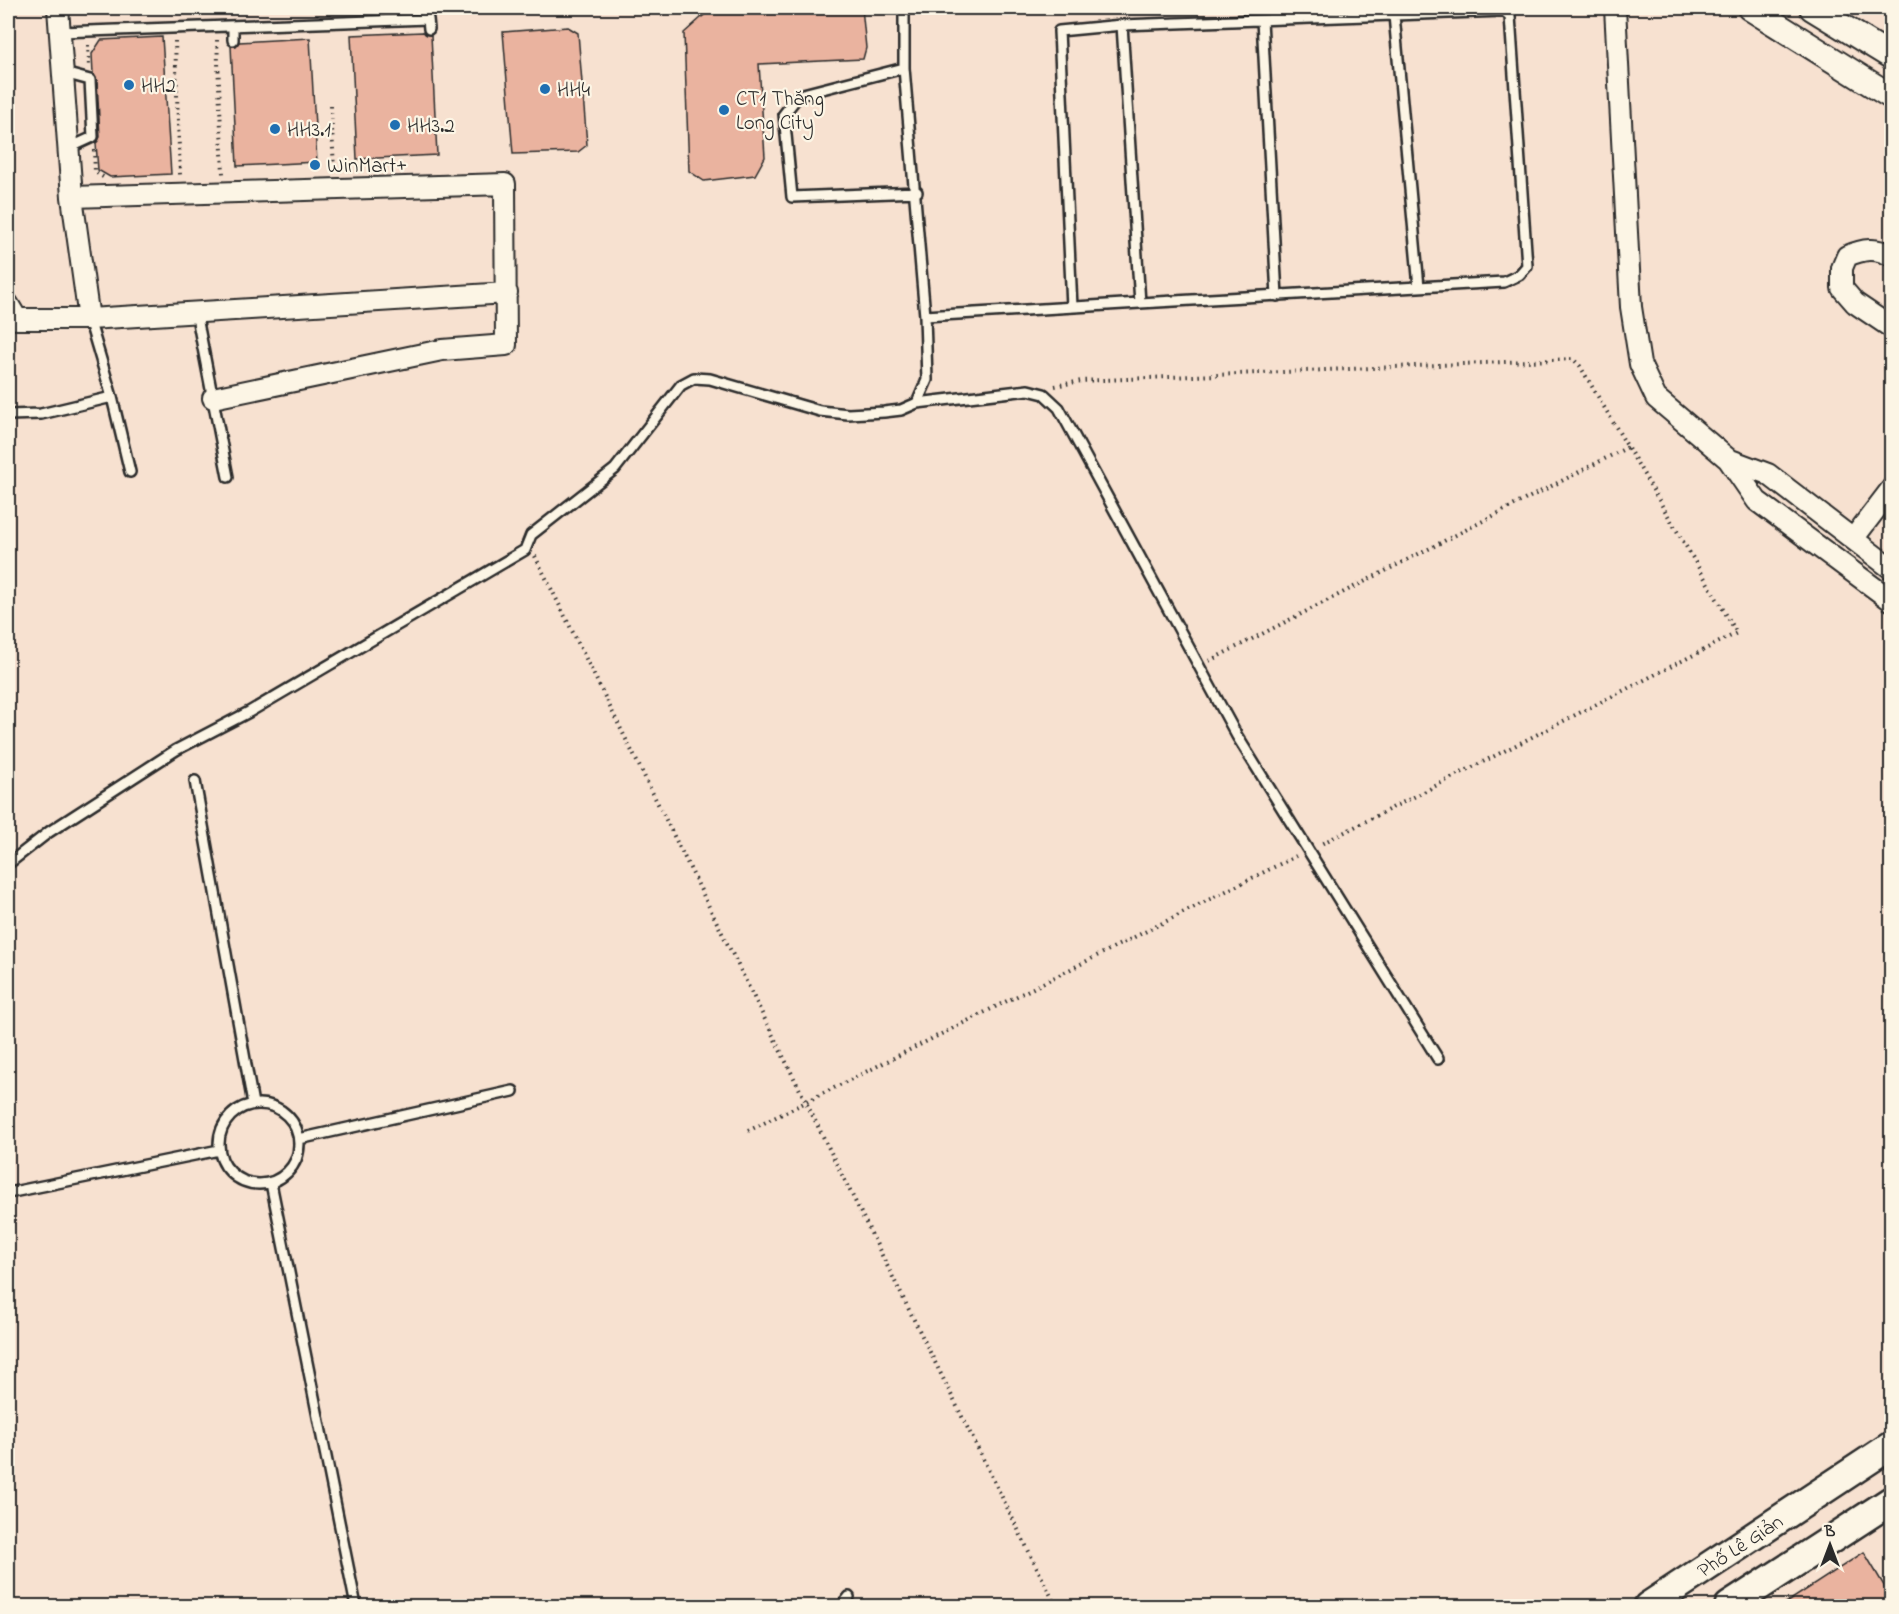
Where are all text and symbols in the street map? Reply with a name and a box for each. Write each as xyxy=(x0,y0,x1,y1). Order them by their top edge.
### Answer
place label: HH2 xyxy=(141,72,176,102)
place label: HH4 xyxy=(557,76,590,106)
marker: HH2 xyxy=(122,78,136,92)
marker: HH4 xyxy=(538,82,552,96)
place label: CT1 Thăng Long City xyxy=(736,85,824,141)
marker: CT1 Thăng Long City xyxy=(717,103,731,117)
place label: HH3.2 xyxy=(407,112,455,142)
place label: HH3.1 xyxy=(287,116,331,146)
marker: HH3.2 xyxy=(388,118,402,132)
marker: HH3.1 xyxy=(268,122,282,136)
place label: WinMart+ xyxy=(327,152,407,182)
marker: WinMart+ xyxy=(308,158,322,172)
street label: Phố Lê Giản xyxy=(1692,1508,1790,1586)
north arrow xyxy=(1800,1515,1860,1575)
text: B xyxy=(1824,1520,1836,1544)

